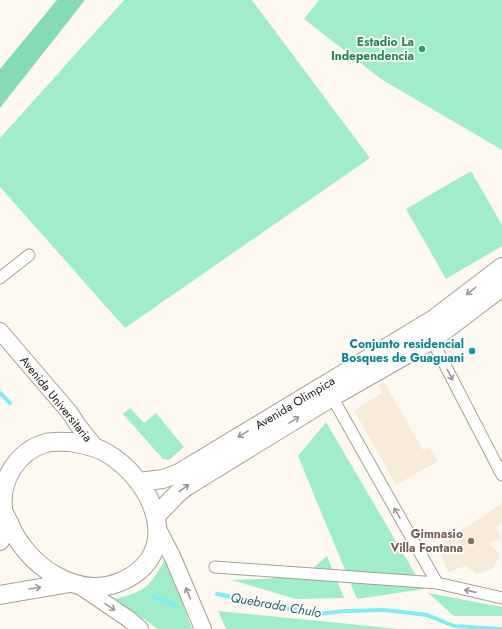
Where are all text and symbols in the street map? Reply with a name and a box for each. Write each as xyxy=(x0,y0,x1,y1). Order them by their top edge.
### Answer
place label: Estadio La Independencia xyxy=(331,33,414,65)
marker: Estadio La Independencia xyxy=(417,44,427,54)
one-way arrow xyxy=(466,286,477,295)
place label: Conjunto residencial Bosques de Guaguani xyxy=(341,335,464,367)
marker: Conjunto residencial Bosques de Guaguani xyxy=(467,346,477,356)
street label: Avenida Universitaria xyxy=(16,352,97,446)
one-way arrow xyxy=(447,368,454,380)
street label: Avenida Olimpica xyxy=(252,372,339,434)
one-way arrow xyxy=(288,416,299,424)
one-way arrow xyxy=(237,431,249,439)
one-way arrow xyxy=(178,484,189,493)
one-way arrow xyxy=(393,507,401,519)
place label: Gimnasio Villa Fontana xyxy=(389,525,463,557)
marker: Gimnasio Villa Fontana xyxy=(466,536,476,546)
one-way arrow xyxy=(28,584,41,592)
one-way arrow xyxy=(463,586,476,594)
one-way arrow xyxy=(184,588,191,600)
water label: Quebrada Chulo xyxy=(229,588,323,622)
one-way arrow xyxy=(105,603,116,611)

